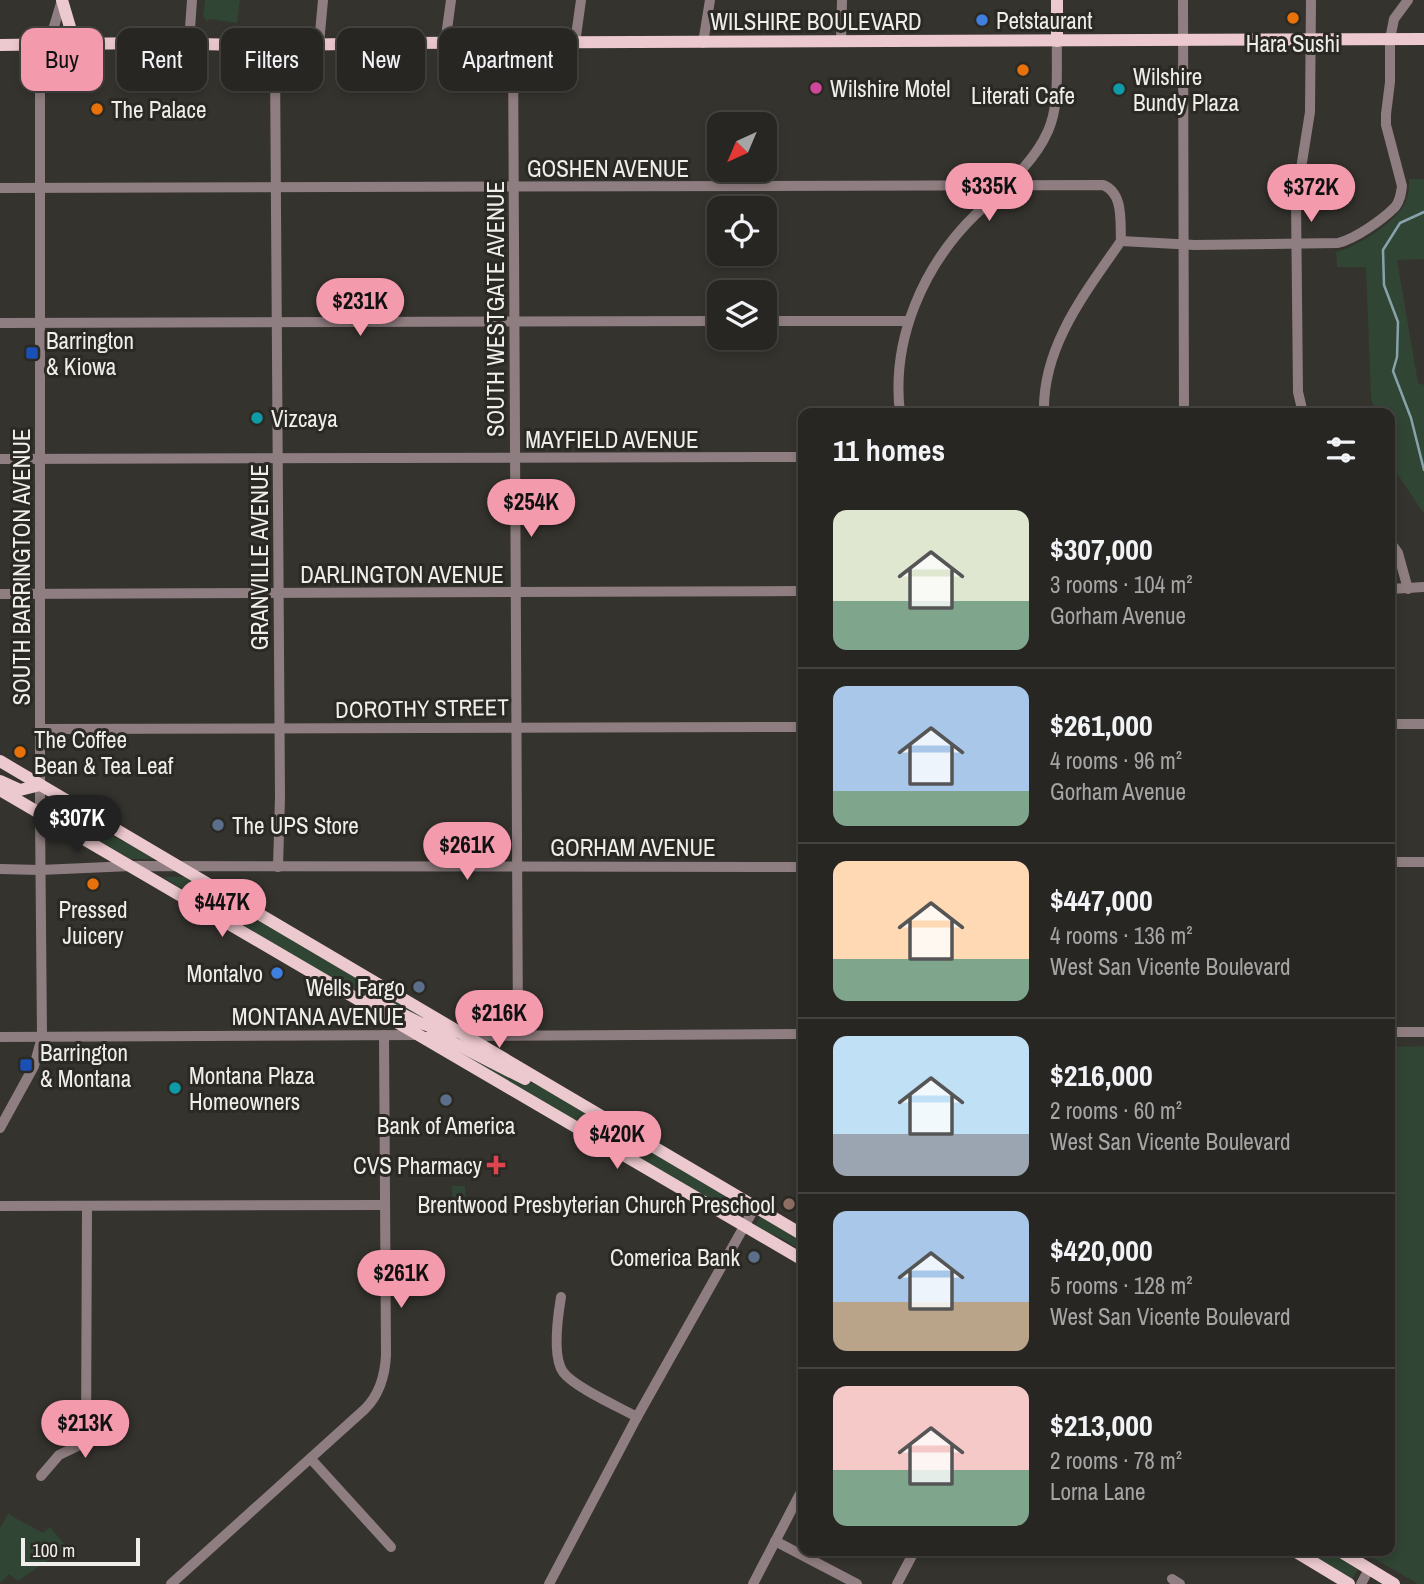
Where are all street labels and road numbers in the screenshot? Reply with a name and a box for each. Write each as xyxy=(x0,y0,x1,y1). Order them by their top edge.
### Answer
street label: WILSHIRE BOULEVARD xyxy=(710,6,922,37)
street label: GOSHEN AVENUE xyxy=(527,153,689,184)
street label: SOUTH WESTGATE AVENUE xyxy=(480,181,511,437)
street label: MAYFIELD AVENUE xyxy=(525,424,699,455)
street label: SOUTH BARRINGTON AVENUE xyxy=(6,428,37,706)
street label: GRANVILLE AVENUE xyxy=(244,464,275,650)
street label: DARLINGTON AVENUE xyxy=(300,559,504,590)
street label: DOROTHY STREET xyxy=(335,691,510,725)
street label: GORHAM AVENUE xyxy=(550,832,716,863)
street label: MONTANA AVENUE xyxy=(232,1001,404,1032)

